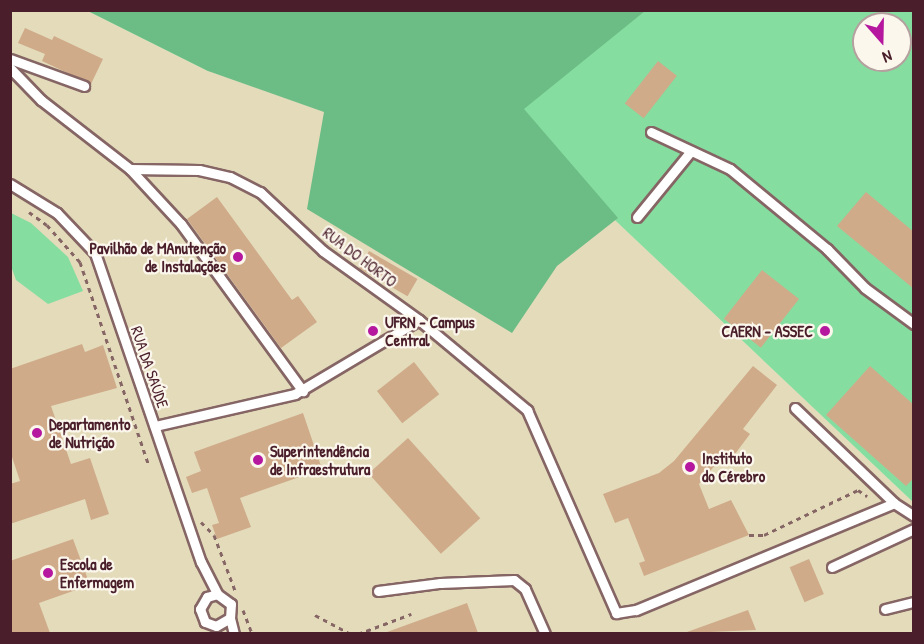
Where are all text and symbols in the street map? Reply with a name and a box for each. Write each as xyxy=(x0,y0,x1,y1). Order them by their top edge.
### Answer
north arrow xyxy=(852,12,912,72)
text: N xyxy=(880,45,895,69)
street label: RUA DO HORTO xyxy=(319,223,401,291)
place label: Pavilhão de MAnutenção de Instalações xyxy=(89,238,226,276)
marker: Pavilhão de MAnutenção de Instalações xyxy=(231,250,245,264)
place label: UFRN - Campus Central xyxy=(385,312,475,350)
place label: CAERN - ASSEC xyxy=(721,321,813,341)
street label: RUA DA SAÚDE xyxy=(127,324,173,410)
marker: UFRN - Campus Central xyxy=(366,324,380,338)
marker: CAERN - ASSEC xyxy=(818,324,832,338)
place label: Departamento de Nutrição xyxy=(49,414,130,452)
marker: Departamento de Nutrição xyxy=(30,426,44,440)
place label: Superintendência de Infraestrutura xyxy=(270,441,370,479)
place label: Instituto do Cérebro xyxy=(702,448,765,486)
marker: Superintendência de Infraestrutura xyxy=(251,453,265,467)
marker: Instituto do Cérebro xyxy=(683,460,697,474)
place label: Escola de Enfermagem xyxy=(60,554,134,592)
marker: Escola de Enfermagem xyxy=(41,566,55,580)

